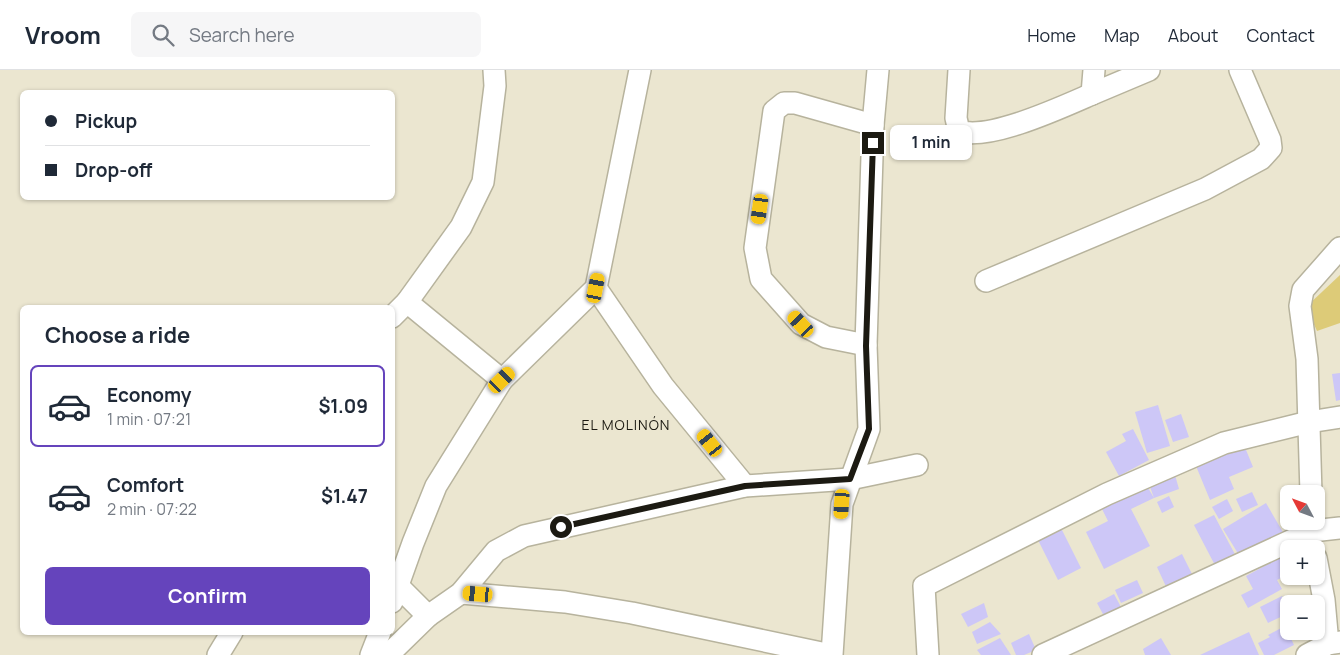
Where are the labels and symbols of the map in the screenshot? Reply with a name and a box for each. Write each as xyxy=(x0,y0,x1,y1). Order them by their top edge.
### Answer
callout: 1 min xyxy=(890,126,973,160)
route end xyxy=(862,132,884,154)
car xyxy=(750,193,769,225)
car xyxy=(585,272,606,304)
car xyxy=(785,308,816,340)
car xyxy=(485,364,518,396)
district label: EL MOLINÓN xyxy=(582,415,670,434)
car xyxy=(694,427,725,459)
north arrow xyxy=(1280,485,1325,530)
car xyxy=(833,489,850,519)
route start xyxy=(550,516,572,538)
car xyxy=(462,585,493,603)

